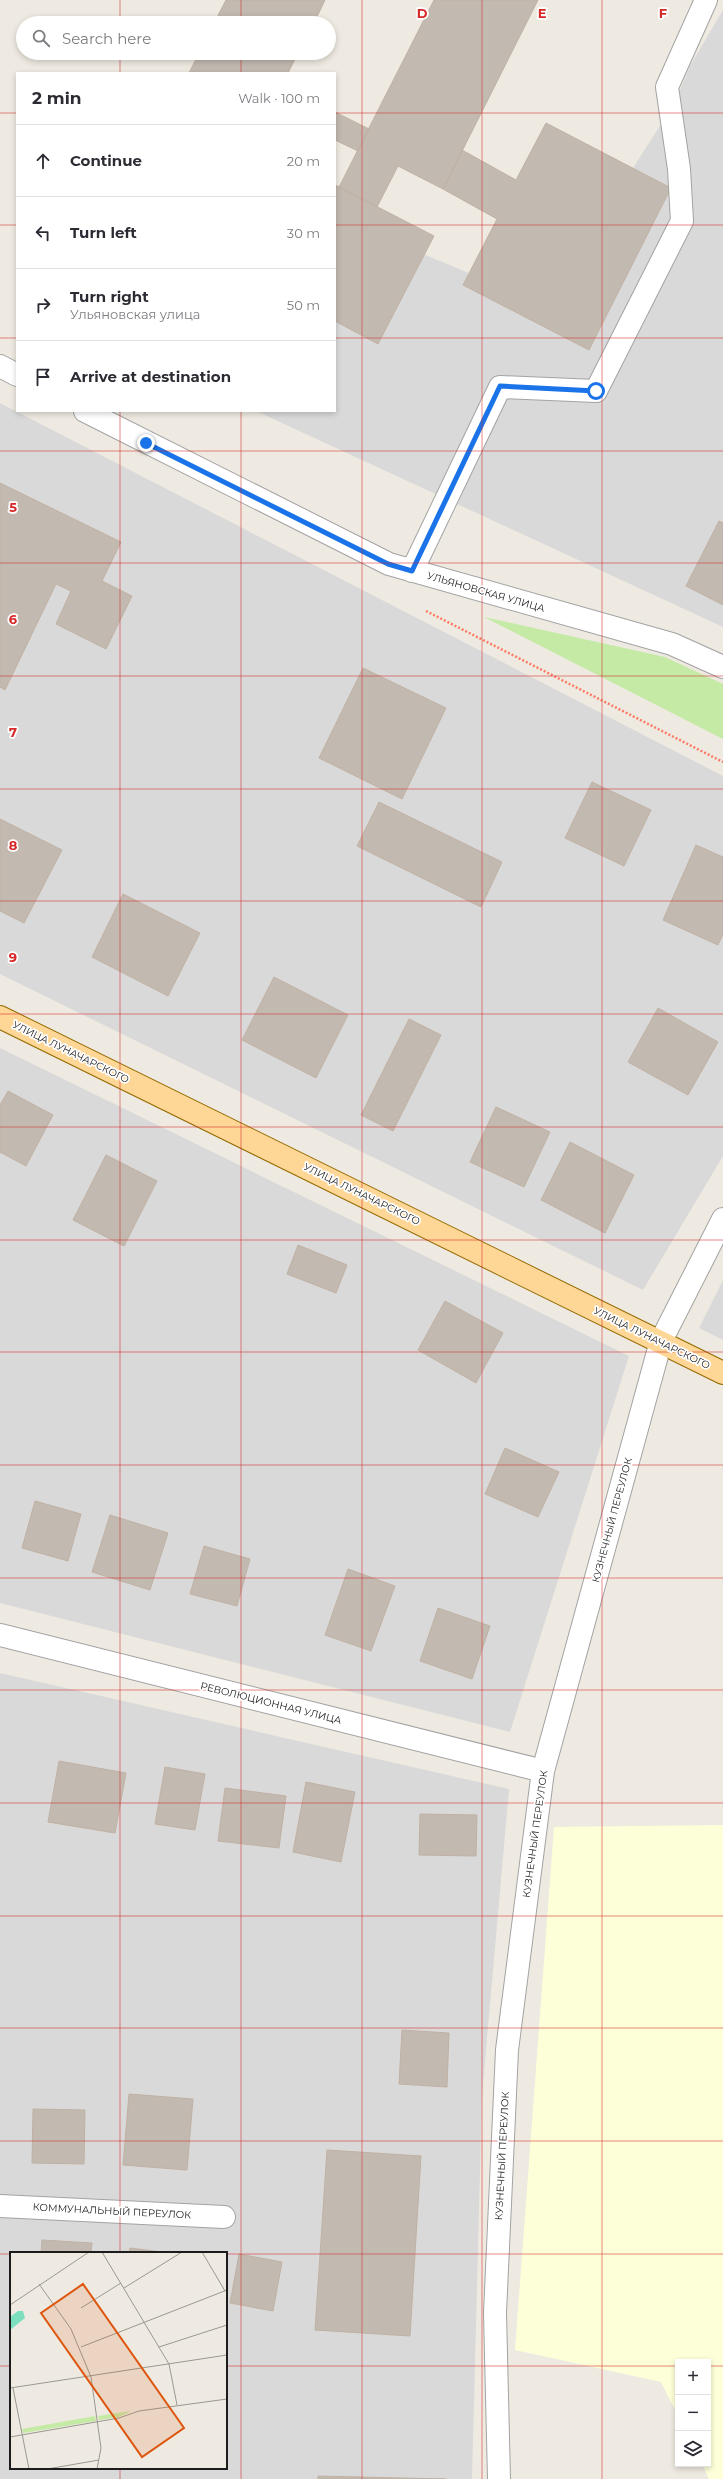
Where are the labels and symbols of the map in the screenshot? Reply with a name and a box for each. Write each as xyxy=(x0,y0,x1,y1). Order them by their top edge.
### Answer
text: D xyxy=(417,5,428,21)
text: E xyxy=(538,5,547,21)
text: F xyxy=(659,5,667,21)
route start xyxy=(587,382,605,400)
route end xyxy=(137,434,155,452)
text: 5 xyxy=(9,499,17,515)
street label: УЛЬЯНОВСКАЯ УЛИЦА xyxy=(426,569,547,615)
text: 6 xyxy=(9,611,18,627)
text: 7 xyxy=(9,724,17,740)
text: 8 xyxy=(9,837,18,853)
text: 9 xyxy=(9,949,17,965)
street label: УЛИЦА ЛУНАЧАРСКОГО xyxy=(11,1018,131,1086)
street label: УЛИЦА ЛУНАЧАРСКОГО xyxy=(302,1160,422,1228)
street label: УЛИЦА ЛУНАЧАРСКОГО xyxy=(592,1304,712,1372)
street label: КУЗНЕЧНЫЙ ПЕРЕУЛОК xyxy=(589,1456,635,1584)
street label: РЕВОЛЮЦИОННАЯ УЛИЦА xyxy=(199,1679,343,1727)
street label: КУЗНЕЧНЫЙ ПЕРЕУЛОК xyxy=(520,1769,550,1899)
street label: КУЗНЕЧНЫЙ ПЕРЕУЛОК xyxy=(492,2091,512,2221)
street label: КОММУНАЛЬНЫЙ ПЕРЕУЛОК xyxy=(32,2200,192,2222)
inset map xyxy=(10,2252,227,2469)

